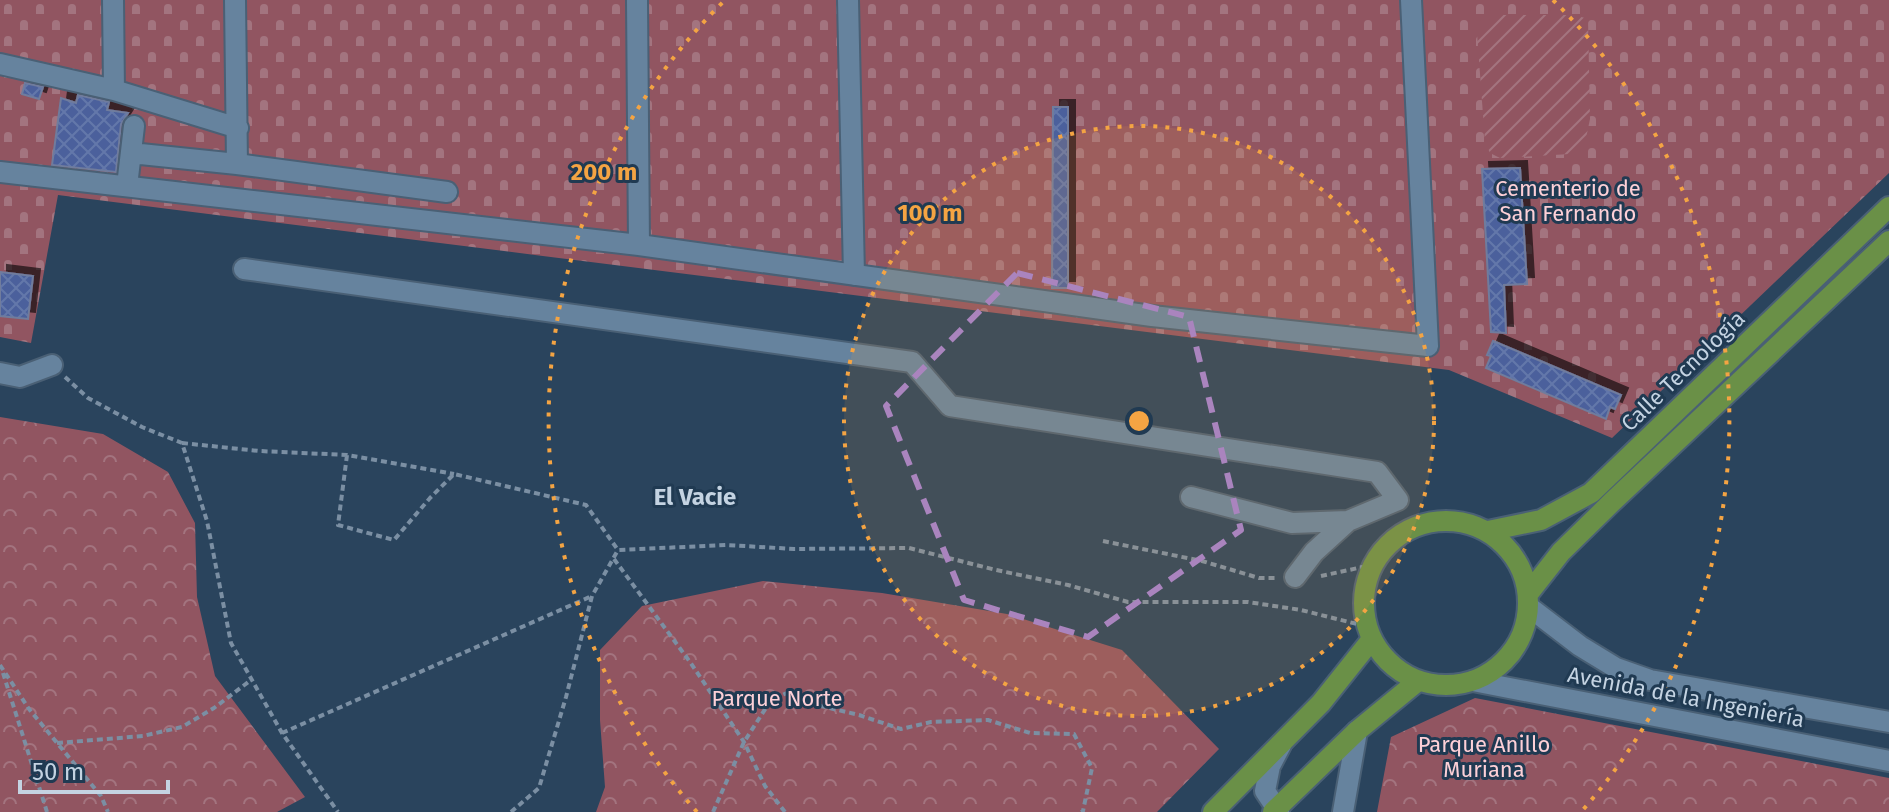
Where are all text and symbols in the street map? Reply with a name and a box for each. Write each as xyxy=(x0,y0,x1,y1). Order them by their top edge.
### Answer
text: 200 m xyxy=(571,158,637,186)
park label: Cementerio de San Fernando xyxy=(1495,175,1641,227)
text: 100 m xyxy=(897,199,963,227)
street label: Calle Tecnología xyxy=(1615,305,1751,437)
centre of rings xyxy=(1125,407,1153,435)
district label: El Vacie xyxy=(654,483,736,511)
street label: Avenida de la Ingeniería xyxy=(1565,661,1807,733)
park label: Parque Norte xyxy=(711,685,843,712)
park label: Parque Anillo Muriana xyxy=(1418,731,1550,783)
scale bar xyxy=(20,744,168,794)
text: 50 m xyxy=(32,758,84,786)

